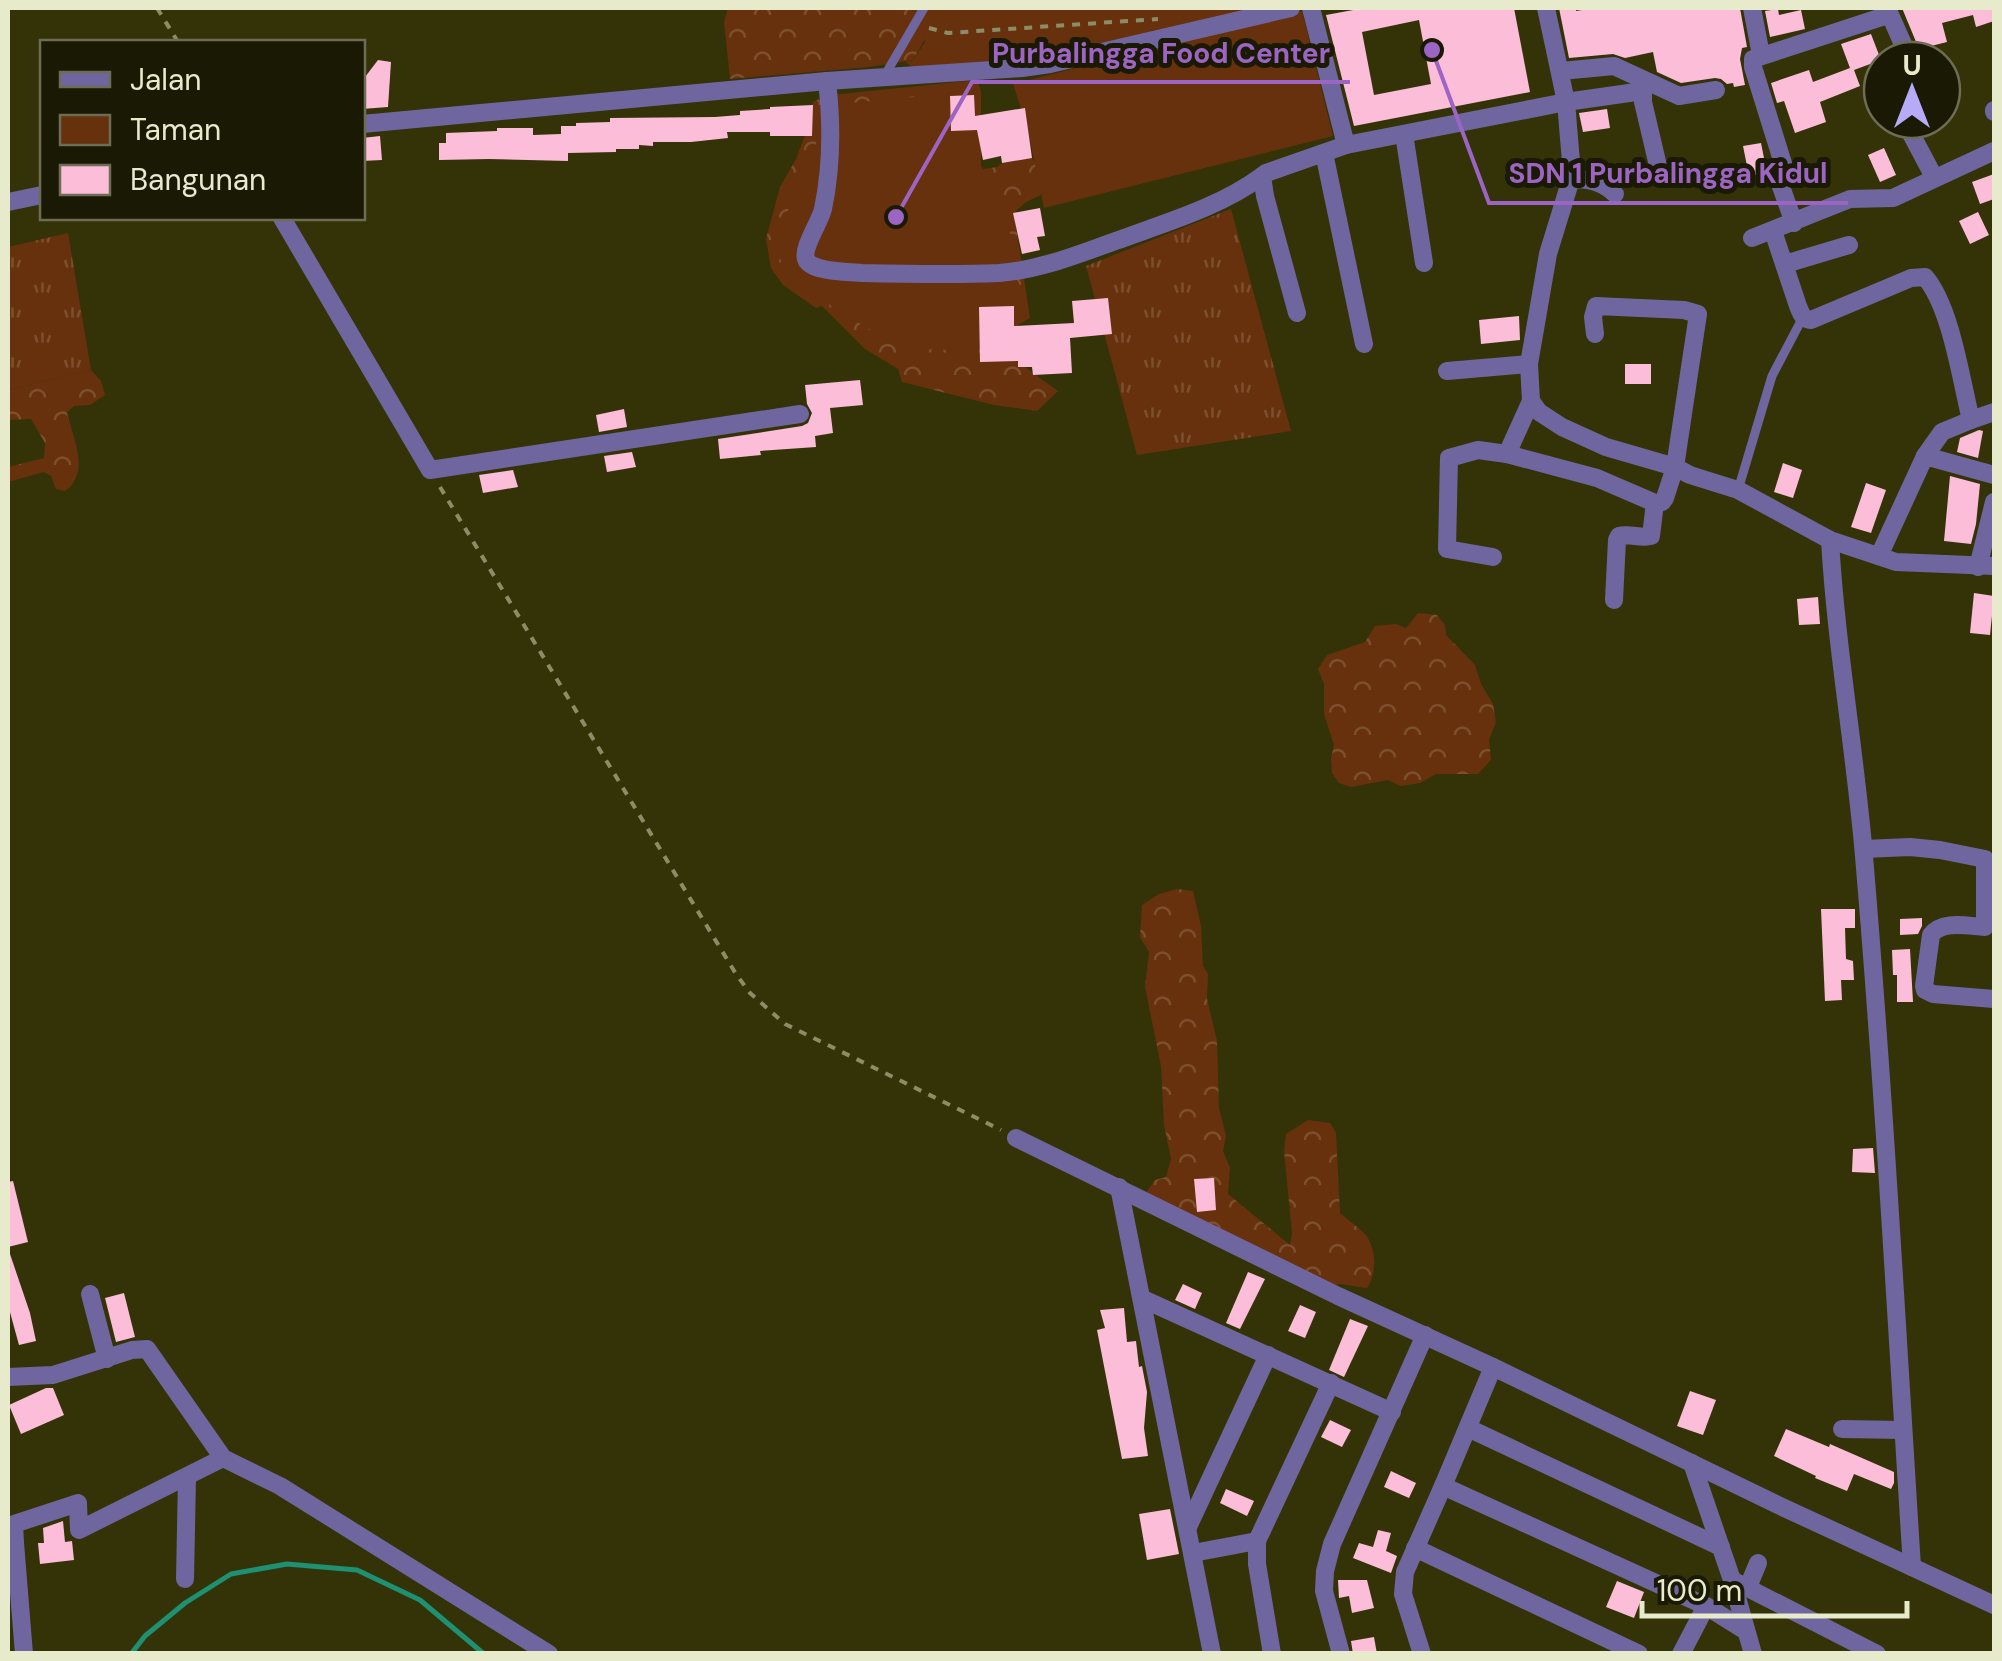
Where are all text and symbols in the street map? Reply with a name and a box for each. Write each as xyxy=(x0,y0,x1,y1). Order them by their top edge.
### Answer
callout: Purbalingga Food Center xyxy=(972,24,1350,82)
text: Purbalingga Food Center xyxy=(992,35,1330,72)
legend xyxy=(40,40,365,220)
north arrow xyxy=(1862,40,1962,140)
text: U xyxy=(1902,47,1922,84)
text: Jalan xyxy=(130,60,202,99)
text: Taman xyxy=(130,110,221,149)
callout: SDN 1 Purbalingga Kidul xyxy=(1489,145,1848,203)
text: SDN 1 Purbalingga Kidul xyxy=(1509,155,1827,192)
text: Bangunan xyxy=(130,160,266,199)
scale bar xyxy=(1642,1556,1907,1618)
text: 100 m xyxy=(1657,1571,1742,1610)

